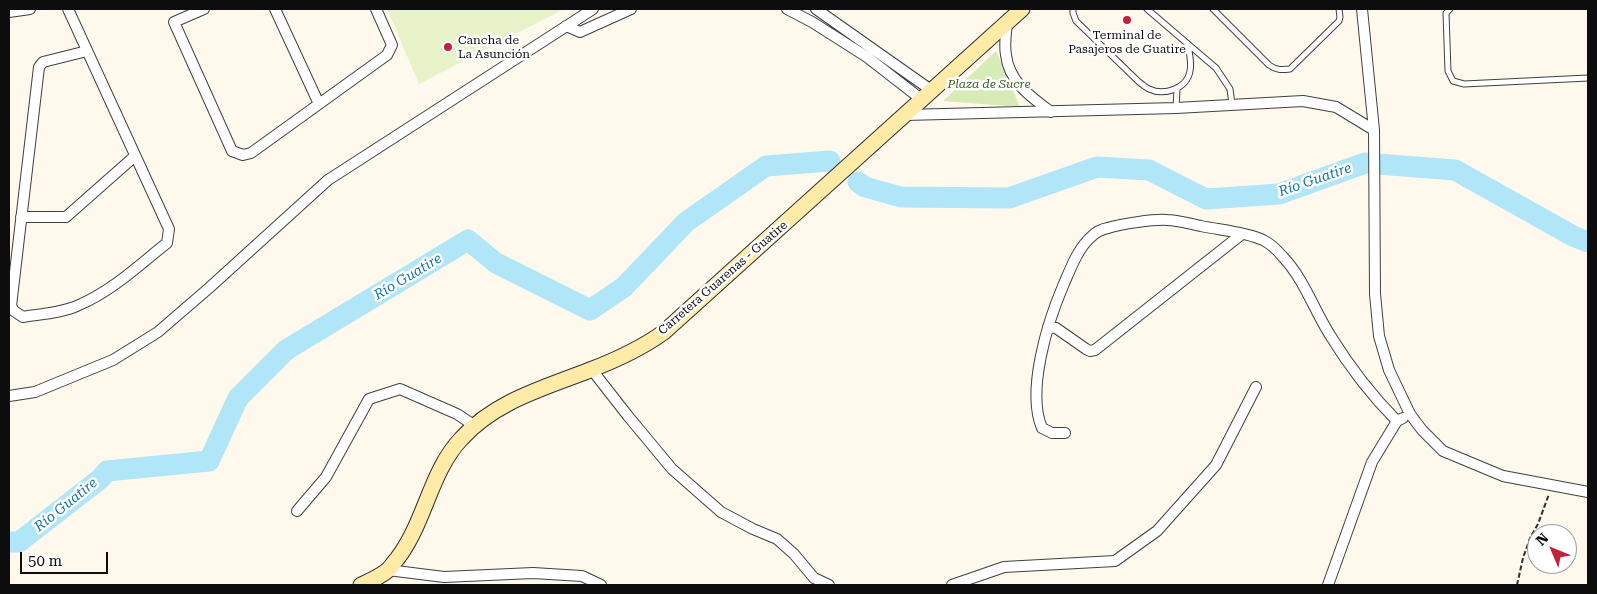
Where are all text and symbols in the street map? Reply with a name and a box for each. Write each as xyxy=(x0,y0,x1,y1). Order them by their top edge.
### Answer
marker: Terminal de Pasajeros de Guatire xyxy=(1121,14,1133,26)
place label: Terminal de Pasajeros de Guatire xyxy=(1068,28,1186,56)
place label: Cancha de La Asunción xyxy=(458,33,530,61)
marker: Cancha de La Asunción xyxy=(442,41,454,53)
park label: Plaza de Sucre xyxy=(948,77,1030,91)
water label: Río Guatire xyxy=(1276,160,1354,200)
street label: Carretera Guarenas - Guatire xyxy=(656,218,790,338)
water label: Río Guatire xyxy=(371,250,445,304)
water label: Río Guatire xyxy=(31,475,101,535)
north arrow xyxy=(1527,524,1577,574)
text: N xyxy=(1533,530,1552,549)
scale bar xyxy=(22,542,110,574)
text: 50 m xyxy=(28,552,62,570)

